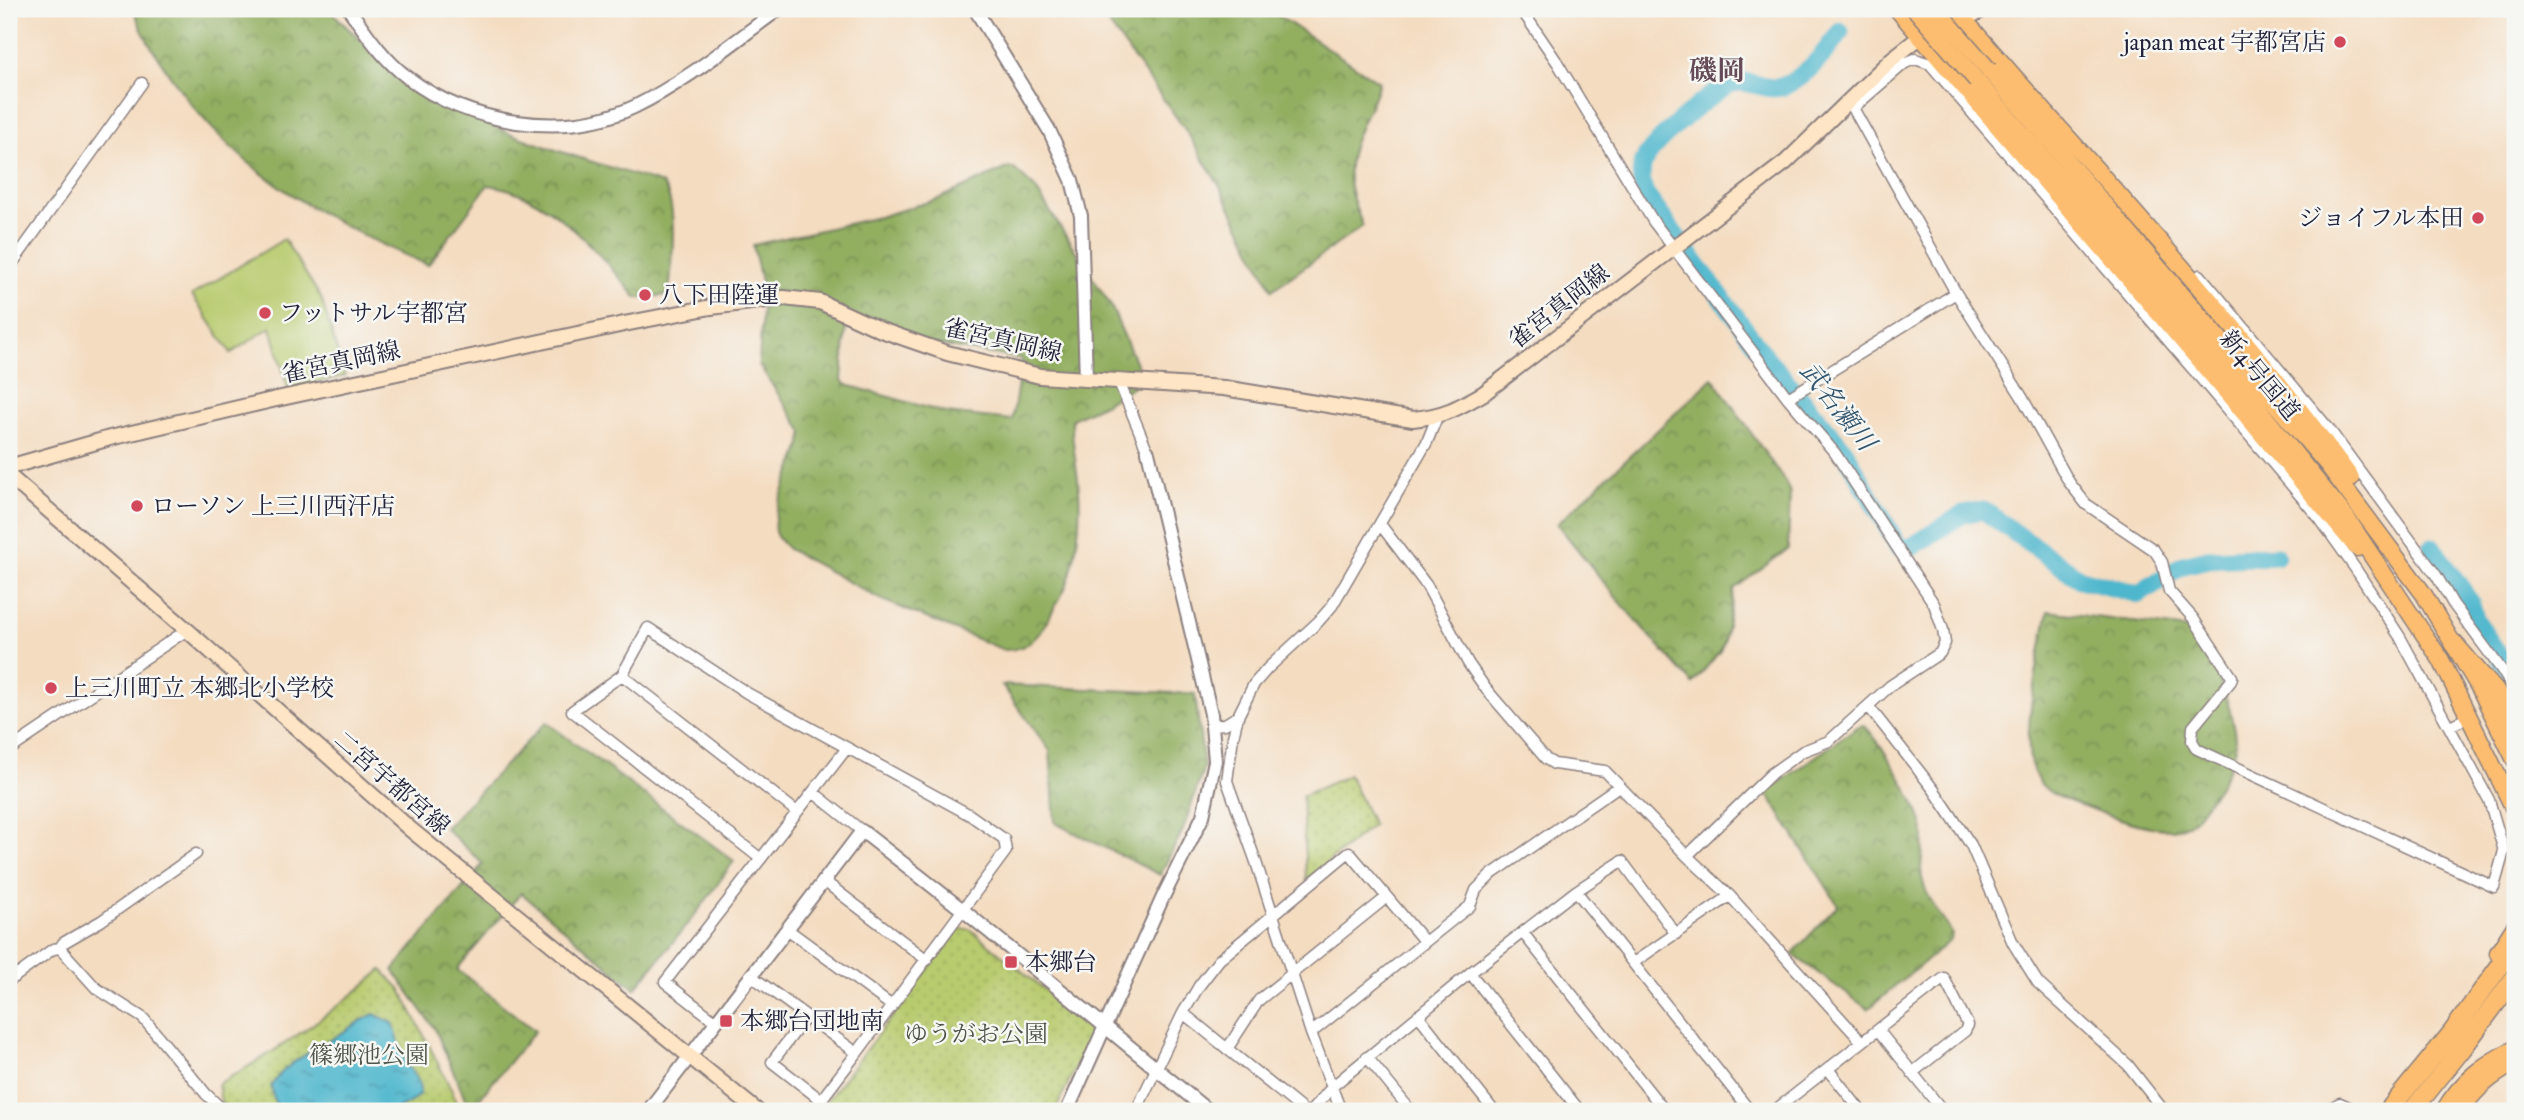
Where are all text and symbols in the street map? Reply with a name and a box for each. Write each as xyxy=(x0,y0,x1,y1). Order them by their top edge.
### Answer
place label: japan meat 宇都宮店 xyxy=(2120,27,2326,58)
marker: japan meat 宇都宮店 xyxy=(2332,34,2348,50)
district label: 磯岡 xyxy=(1689,54,1745,89)
place label: ジョイフル本田 xyxy=(2298,203,2464,234)
marker: ジョイフル本田 xyxy=(2470,210,2486,226)
street label: 雀宮真岡線 xyxy=(1502,257,1616,356)
place label: 八下田陸運 xyxy=(659,280,779,311)
marker: 八下田陸運 xyxy=(637,287,653,303)
place label: フットサル宇都宮 xyxy=(279,298,468,329)
marker: フットサル宇都宮 xyxy=(257,305,273,321)
street label: 雀宮真岡線 xyxy=(941,312,1065,369)
street label: 新4号国道 xyxy=(2213,324,2307,427)
street label: 雀宮真岡線 xyxy=(279,335,403,390)
water label: 武名瀬川 xyxy=(1793,356,1884,460)
place label: ローソン 上三川西汗店 xyxy=(151,491,395,522)
marker: ローソン 上三川西汗店 xyxy=(129,498,145,514)
place label: 上三川町立 本郷北小学校 xyxy=(65,673,334,704)
marker: 上三川町立 本郷北小学校 xyxy=(43,680,59,696)
street label: 二宮宇都宮線 xyxy=(327,724,456,842)
place label: 本郷台 xyxy=(1025,947,1097,978)
marker: 本郷台 xyxy=(1003,954,1019,970)
place label: 本郷台団地南 xyxy=(740,1006,884,1037)
marker: 本郷台団地南 xyxy=(718,1013,734,1029)
park label: ゆうがお公園 xyxy=(904,1019,1048,1050)
park label: 篠郷池公園 xyxy=(309,1040,429,1071)

